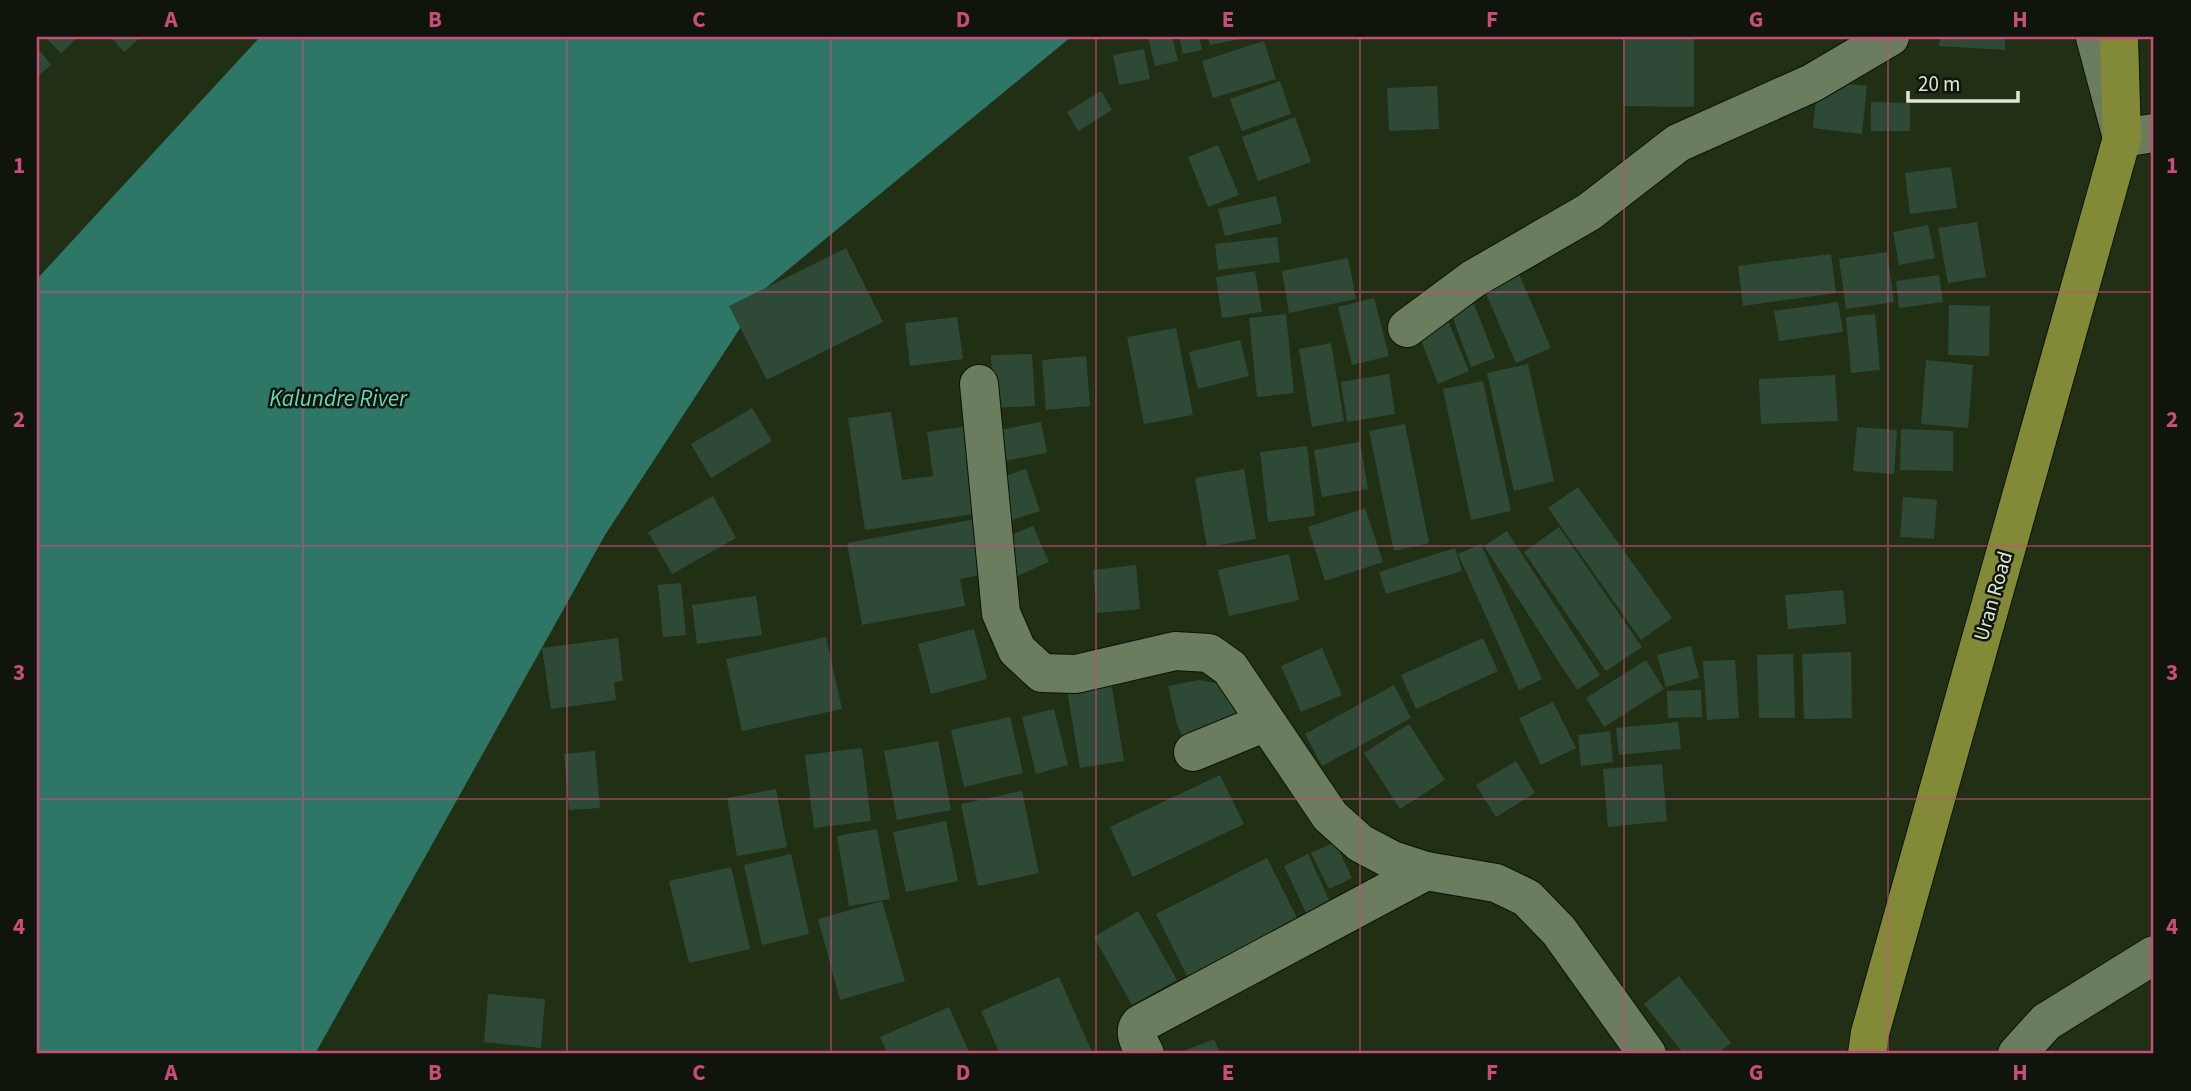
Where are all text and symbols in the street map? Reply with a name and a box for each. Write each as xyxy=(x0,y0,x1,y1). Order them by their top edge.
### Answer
text: A xyxy=(163,3,178,36)
text: B xyxy=(428,3,442,36)
text: C xyxy=(692,3,706,36)
text: D xyxy=(956,3,970,36)
text: E xyxy=(1222,3,1234,36)
text: F xyxy=(1486,3,1498,36)
text: G xyxy=(1749,3,1763,36)
text: H xyxy=(2012,3,2028,36)
scale bar xyxy=(1908,60,2018,104)
text: 20 m xyxy=(1918,69,1960,99)
text: 1 xyxy=(13,149,25,182)
text: 1 xyxy=(2166,149,2178,182)
water label: Kalundre River xyxy=(269,382,408,415)
text: 2 xyxy=(13,403,25,436)
text: 2 xyxy=(2166,403,2178,436)
street label: Uran Road xyxy=(1966,548,2020,644)
text: 3 xyxy=(13,656,25,689)
text: 3 xyxy=(2166,656,2178,689)
text: 4 xyxy=(13,910,25,943)
text: 4 xyxy=(2166,910,2178,943)
text: A xyxy=(163,1056,178,1089)
text: B xyxy=(428,1056,442,1089)
text: C xyxy=(692,1056,706,1089)
text: D xyxy=(956,1056,970,1089)
text: E xyxy=(1222,1056,1234,1089)
text: F xyxy=(1486,1056,1498,1089)
text: G xyxy=(1749,1056,1763,1089)
text: H xyxy=(2012,1056,2028,1089)

